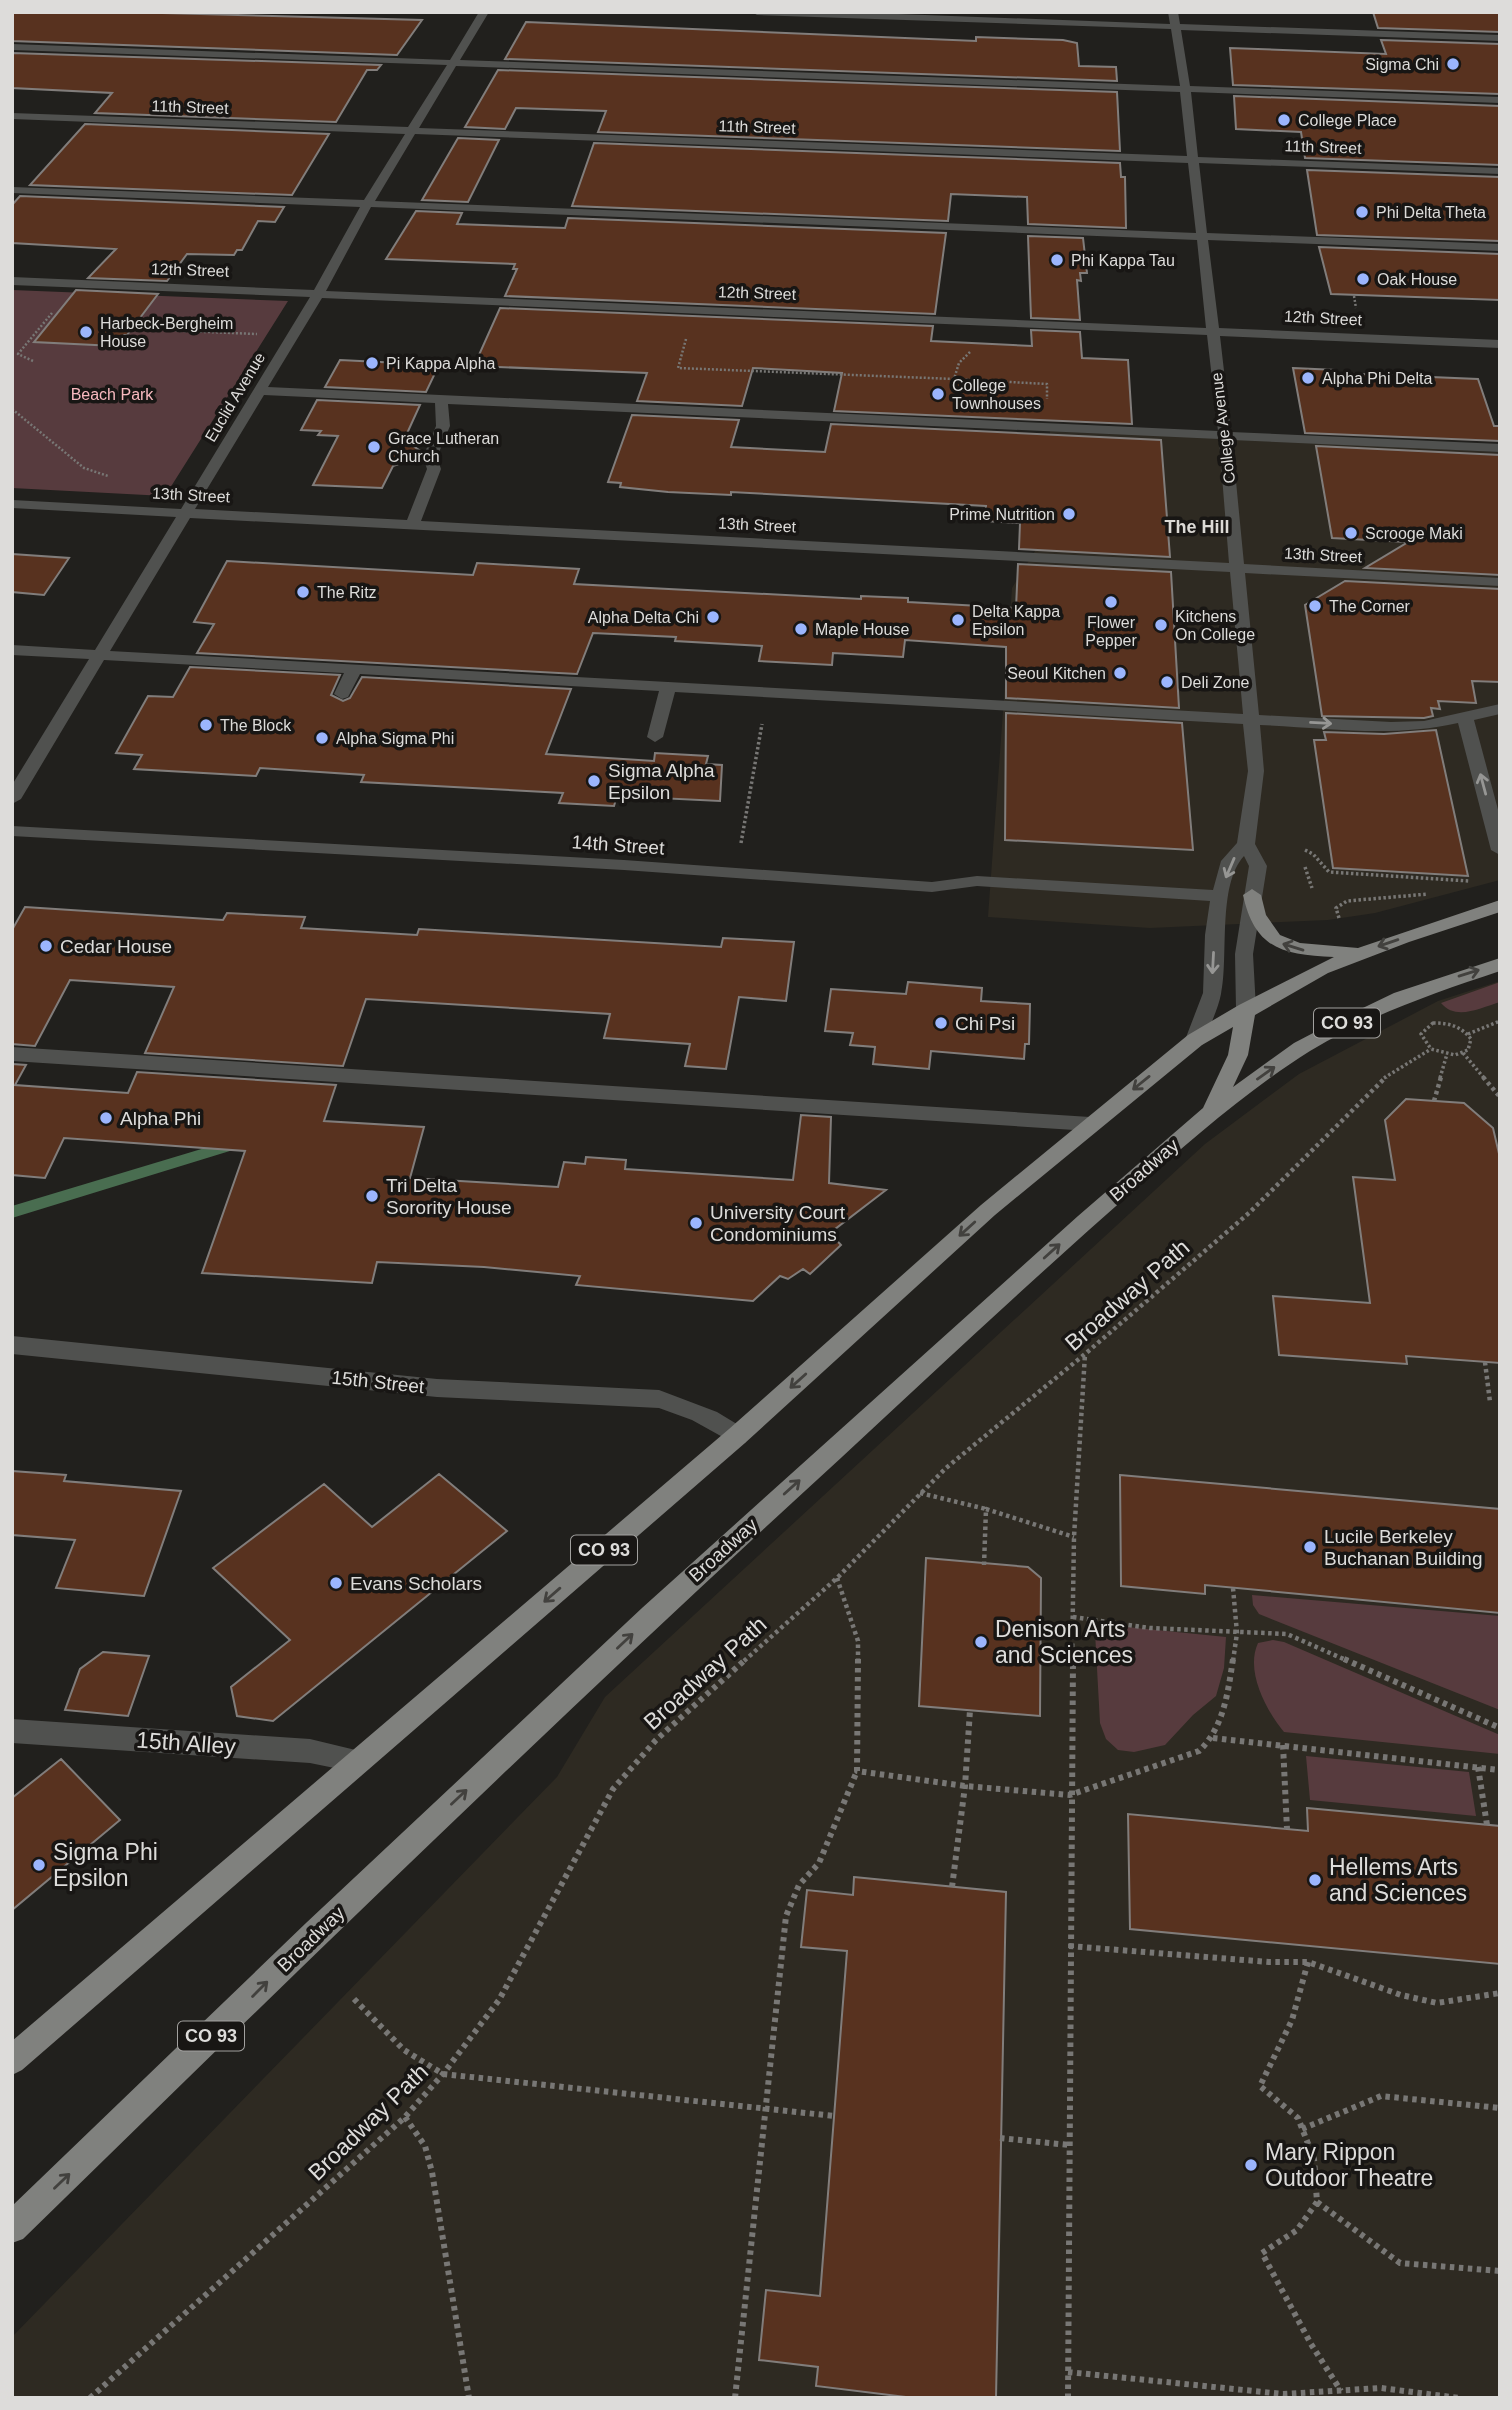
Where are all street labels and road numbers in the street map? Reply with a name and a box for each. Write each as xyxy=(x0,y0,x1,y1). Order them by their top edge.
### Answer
street label: 11th Street xyxy=(151,97,229,117)
street label: 11th Street xyxy=(718,117,796,137)
street label: 11th Street xyxy=(1284,137,1362,157)
street label: 12th Street xyxy=(151,260,230,280)
street label: 12th Street xyxy=(718,283,797,303)
street label: 12th Street xyxy=(1283,307,1363,329)
street label: Euclid Avenue xyxy=(202,349,268,445)
street label: College Avenue xyxy=(1208,371,1238,485)
street label: 13th Street xyxy=(151,484,231,506)
street label: 13th Street xyxy=(717,514,797,536)
street label: 13th Street xyxy=(1283,544,1363,566)
street label: 14th Street xyxy=(571,831,666,859)
road number: CO 93 xyxy=(1314,1008,1380,1038)
street label: Broadway xyxy=(1105,1134,1183,1206)
street label: Broadway Path xyxy=(1060,1234,1194,1356)
street label: 15th Street xyxy=(331,1367,426,1397)
street label: Broadway xyxy=(685,1514,762,1586)
road number: CO 93 xyxy=(571,1535,637,1564)
street label: Broadway Path xyxy=(638,1611,772,1735)
street label: 15th Alley xyxy=(135,1727,237,1759)
street label: Broadway xyxy=(273,1902,349,1976)
road number: CO 93 xyxy=(178,2022,244,2050)
street label: Broadway Path xyxy=(303,2058,433,2186)

